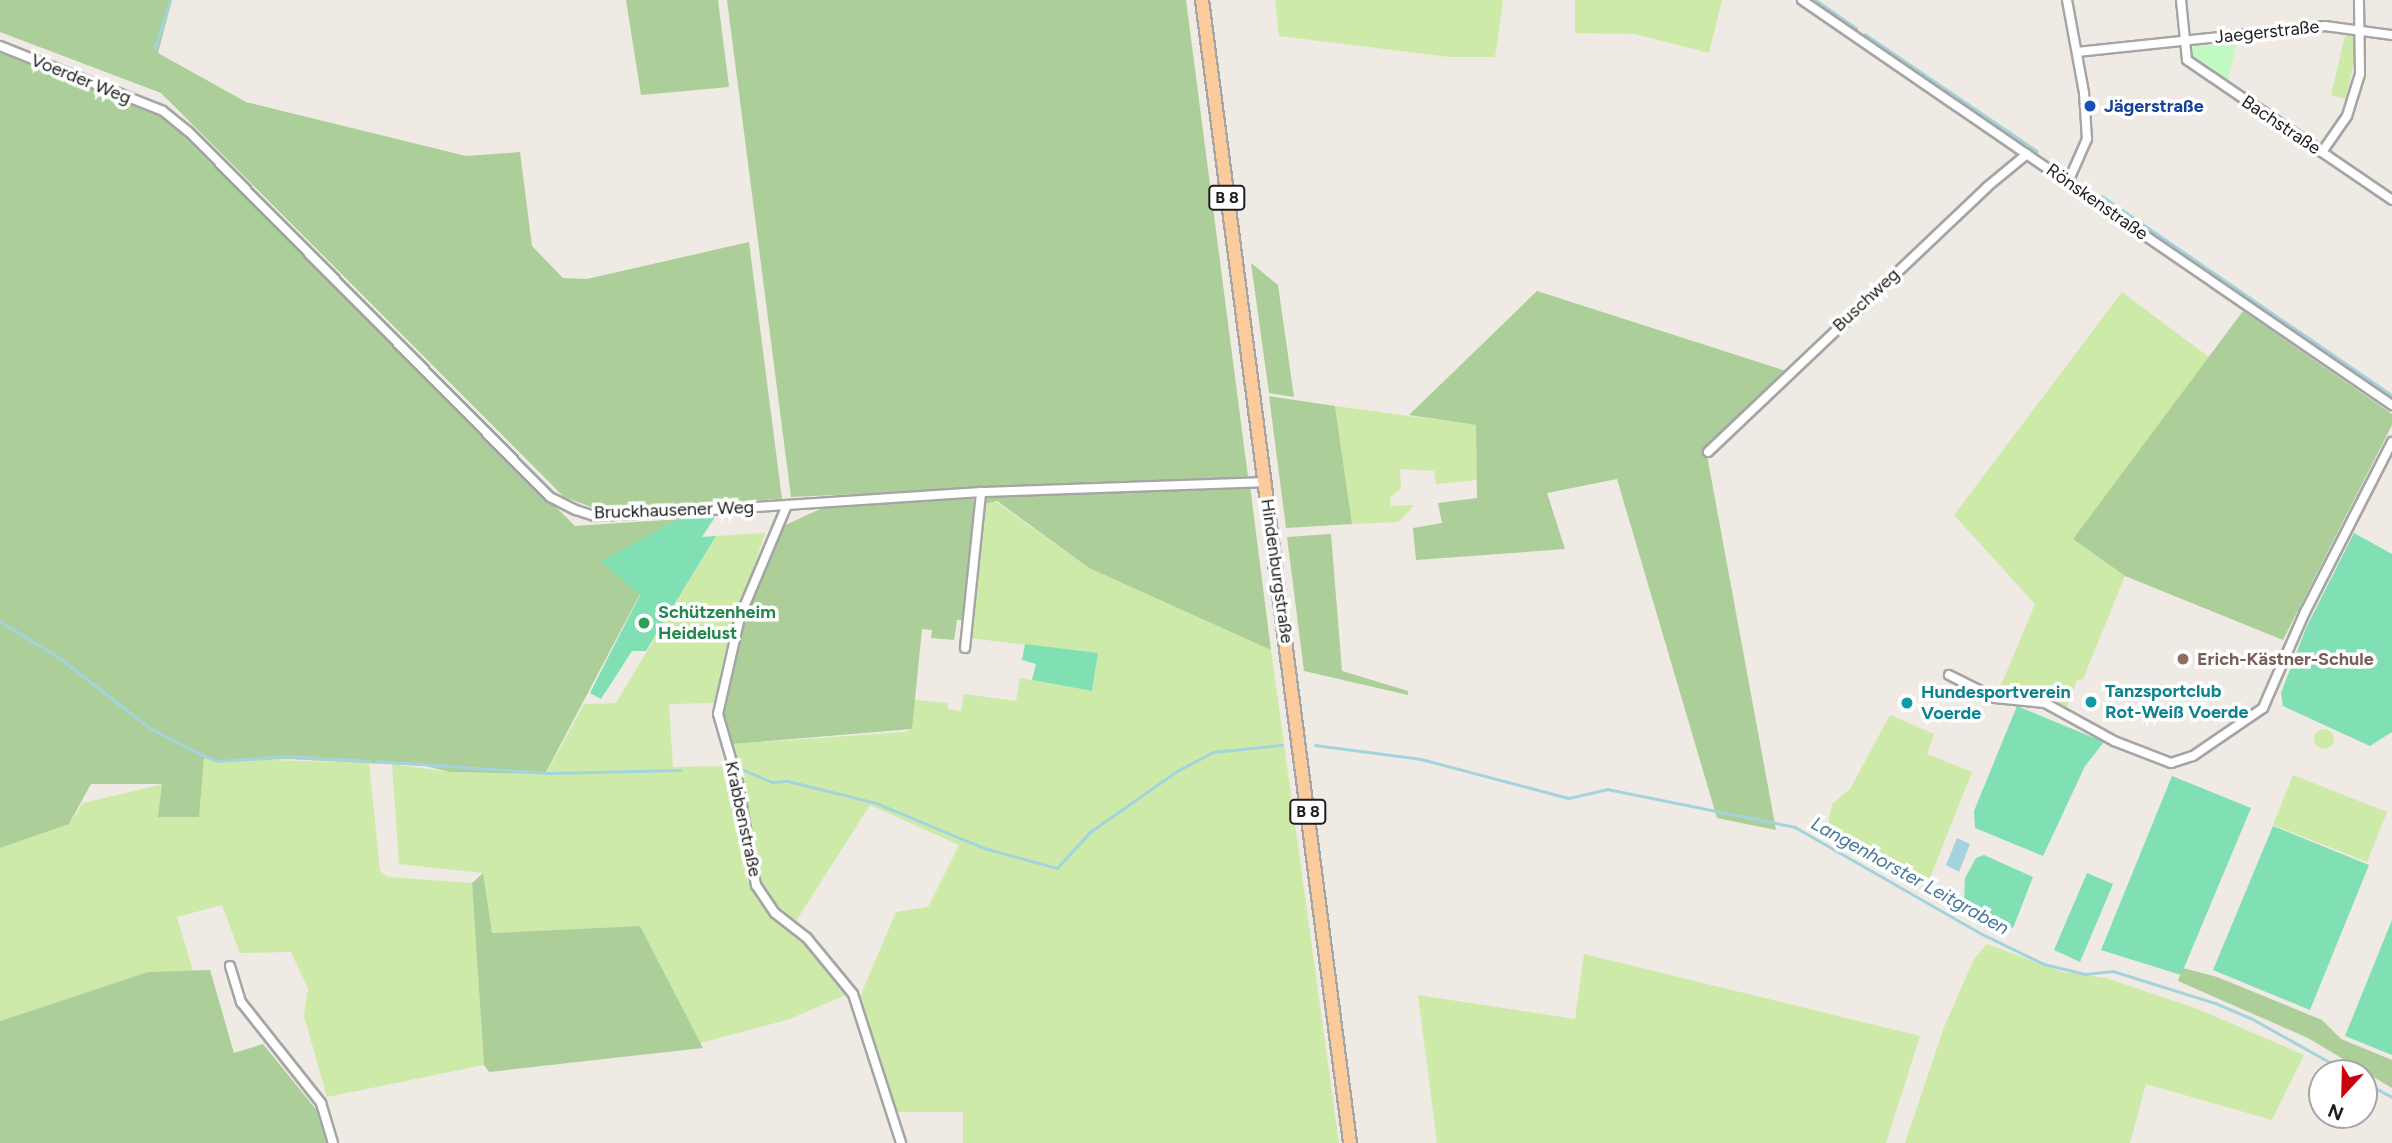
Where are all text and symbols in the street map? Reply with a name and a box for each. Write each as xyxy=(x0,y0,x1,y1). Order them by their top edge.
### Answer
street label: Jaegerstraße xyxy=(2214,16,2320,48)
street label: Voerder Weg xyxy=(28,49,134,109)
street label: Bachstraße xyxy=(2237,91,2325,159)
place label: Jägerstraße xyxy=(2104,95,2204,117)
marker: Jägerstraße xyxy=(2082,98,2098,114)
street label: Rönskenstraße xyxy=(2042,159,2152,245)
road number: B 8 xyxy=(1208,186,1246,210)
street label: Buschweg xyxy=(1828,264,1904,336)
street label: Bruckhausener Weg xyxy=(593,496,755,524)
street label: Hindenburgstraße xyxy=(1256,497,1298,645)
place label: Schützenheim Heidelust xyxy=(658,602,776,644)
marker: Schützenheim Heidelust xyxy=(636,615,652,631)
place label: Erich-Kästner-Schule xyxy=(2197,648,2374,670)
marker: Erich-Kästner-Schule xyxy=(2175,651,2191,667)
place label: Tanzsportclub Rot-Weiß Voerde xyxy=(2105,681,2248,724)
place label: Hundesportverein Voerde xyxy=(1921,682,2071,724)
marker: Tanzsportclub Rot-Weiß Voerde xyxy=(2083,694,2099,710)
marker: Hundesportverein Voerde xyxy=(1899,695,1915,711)
street label: Krabbenstraße xyxy=(720,759,766,879)
road number: B 8 xyxy=(1289,800,1327,824)
water label: Langenhorster Leitgraben xyxy=(1807,812,2013,940)
north arrow xyxy=(2308,1059,2378,1129)
text: N xyxy=(2325,1099,2347,1125)

